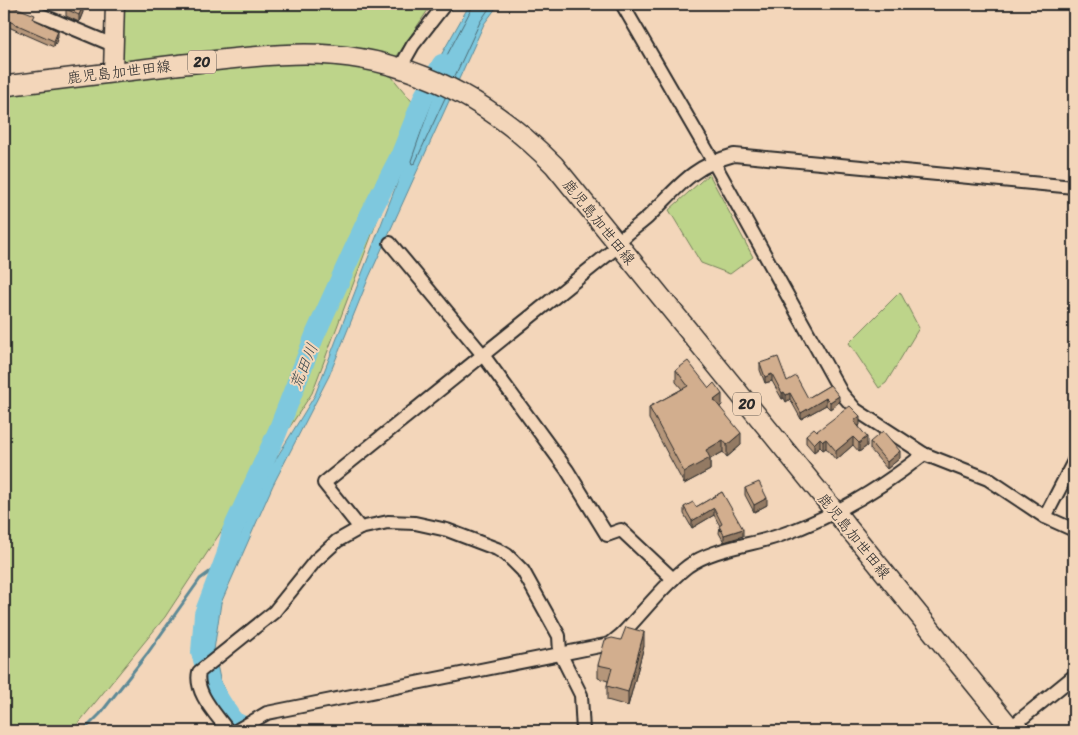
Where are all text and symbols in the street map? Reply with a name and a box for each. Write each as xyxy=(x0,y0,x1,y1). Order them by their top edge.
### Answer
road number: 20 xyxy=(188,51,216,74)
street label: 鹿児島加世田線 xyxy=(65,53,173,91)
street label: 鹿児島加世田線 xyxy=(556,173,642,271)
water label: 荒田川 xyxy=(281,338,326,394)
road number: 20 xyxy=(733,392,761,416)
street label: 鹿児島加世田線 xyxy=(811,487,897,585)

